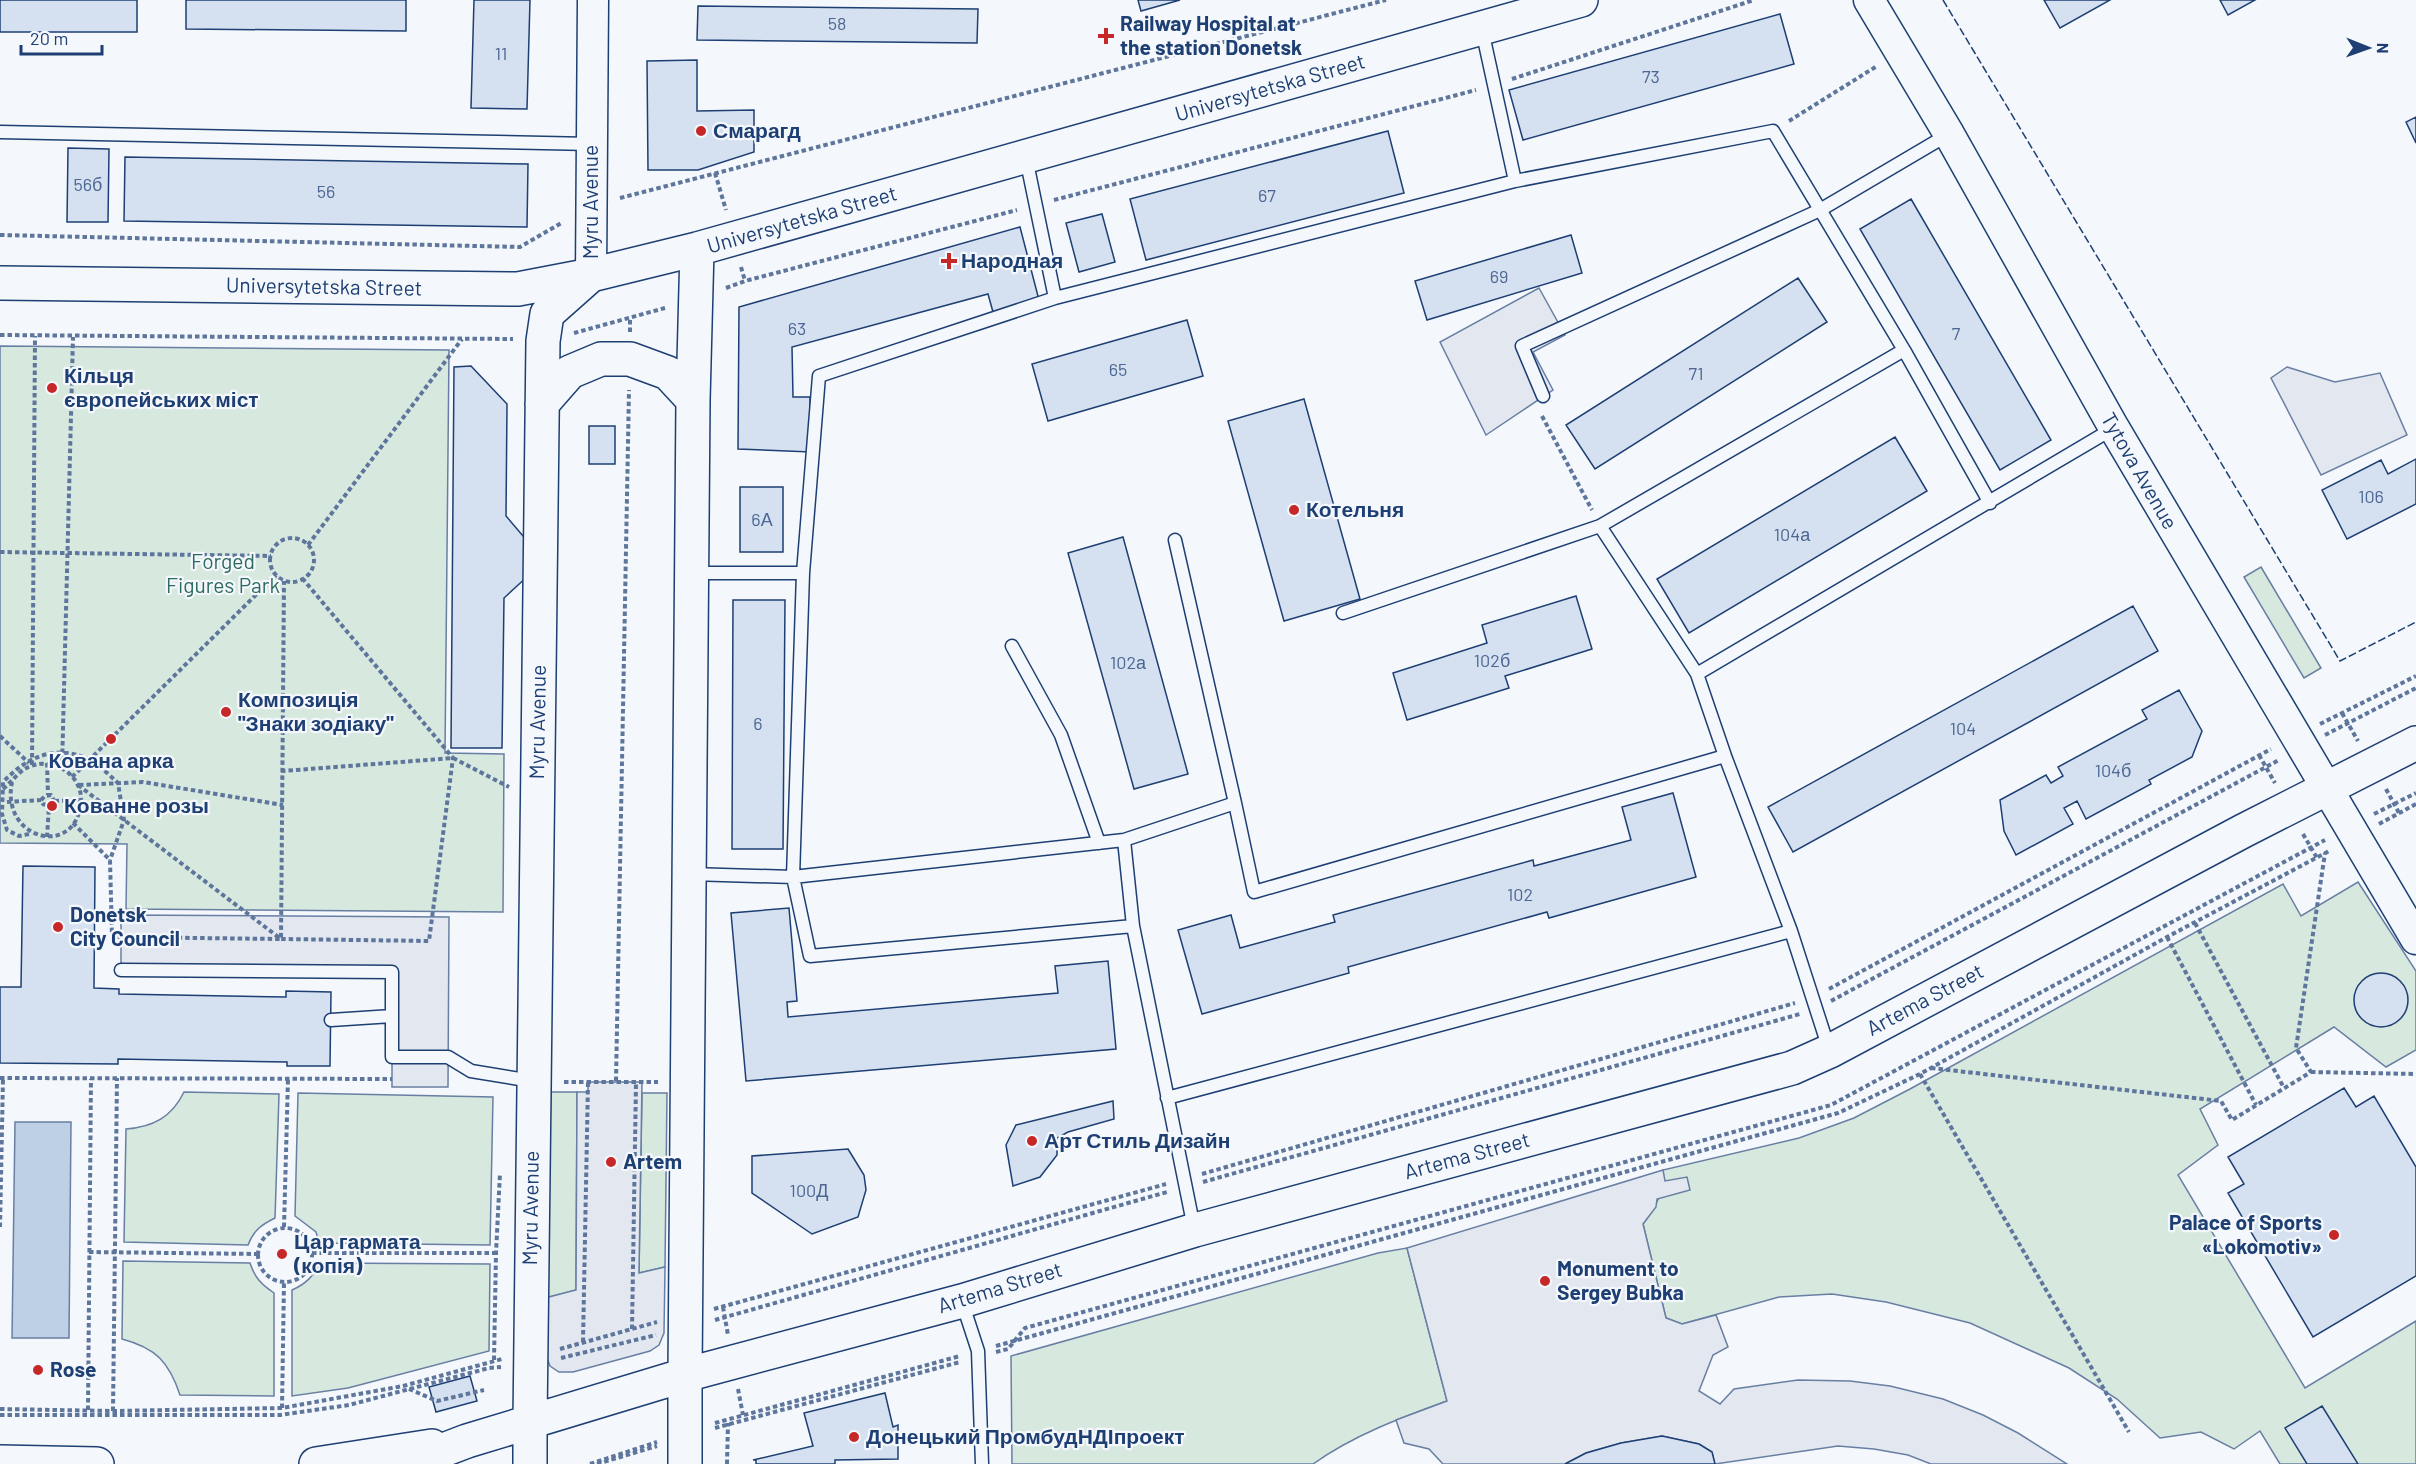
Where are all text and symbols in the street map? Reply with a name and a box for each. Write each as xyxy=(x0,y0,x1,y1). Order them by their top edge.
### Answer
place label: Railway Hospital at the station Donetsk xyxy=(1120,10,1302,59)
house number: 58 xyxy=(828,12,846,34)
scale bar xyxy=(21,18,102,56)
north arrow xyxy=(2338,18,2398,78)
text: 20 m xyxy=(30,27,68,49)
marker: Railway Hospital at the station Donetsk xyxy=(1097,27,1115,45)
house number: 11 xyxy=(495,42,507,64)
text: N xyxy=(2374,43,2393,54)
street label: Universytetska Street xyxy=(1172,47,1367,126)
house number: 73 xyxy=(1642,65,1660,87)
place label: Смарагд xyxy=(713,117,801,142)
marker: Смарагд xyxy=(694,124,708,138)
street label: Myru Avenue xyxy=(577,145,602,259)
house number: 56б xyxy=(74,173,102,195)
street label: Universytetska Street xyxy=(704,179,899,258)
house number: 56 xyxy=(317,180,335,202)
house number: 67 xyxy=(1258,184,1276,206)
place label: Народная xyxy=(961,247,1063,272)
marker: Народная xyxy=(942,254,956,268)
house number: 69 xyxy=(1490,265,1508,287)
street label: Universytetska Street xyxy=(226,271,422,300)
house number: 63 xyxy=(788,317,806,339)
house number: 7 xyxy=(1952,322,1961,344)
house number: 65 xyxy=(1109,358,1127,380)
place label: Кільця європейських міст xyxy=(64,362,259,411)
house number: 71 xyxy=(1689,362,1703,384)
marker: Кільця європейських міст xyxy=(45,381,59,395)
street label: Tytova Avenue xyxy=(2097,407,2184,533)
house number: 106 xyxy=(2358,485,2384,507)
place label: Котельня xyxy=(1306,496,1404,521)
marker: Котельня xyxy=(1287,503,1301,517)
house number: 6А xyxy=(751,508,773,530)
house number: 104а xyxy=(1774,523,1811,545)
park label: Forged Figures Park xyxy=(166,548,280,597)
house number: 102б xyxy=(1474,649,1510,671)
house number: 102а xyxy=(1110,651,1147,673)
street label: Myru Avenue xyxy=(523,664,550,779)
place label: Композиція "Знаки зодіаку" xyxy=(238,686,394,735)
marker: Композиція "Знаки зодіаку" xyxy=(219,705,233,719)
house number: 6 xyxy=(753,712,763,734)
house number: 104 xyxy=(1950,717,1976,739)
marker: Кована арка xyxy=(104,732,118,746)
place label: Кована арка xyxy=(48,747,174,772)
house number: 104б xyxy=(2095,759,2131,781)
place label: Кованне розы xyxy=(64,792,209,817)
marker: Кованне розы xyxy=(45,799,59,813)
house number: 102 xyxy=(1507,883,1533,905)
place label: Donetsk City Council xyxy=(70,901,180,950)
marker: Donetsk City Council xyxy=(51,920,65,934)
street label: Artema Street xyxy=(1862,957,1987,1040)
street label: Artema Street xyxy=(1401,1126,1532,1183)
place label: Арт Стиль Дизайн xyxy=(1044,1127,1230,1152)
marker: Арт Стиль Дизайн xyxy=(1025,1134,1039,1148)
place label: Artem xyxy=(623,1148,682,1173)
street label: Myru Avenue xyxy=(516,1150,543,1265)
marker: Artem xyxy=(604,1155,618,1169)
house number: 100Д xyxy=(790,1179,828,1201)
place label: Palace of Sports «Lokomotiv» xyxy=(2169,1209,2322,1258)
place label: Цар гармата (копія) xyxy=(293,1228,421,1277)
marker: Palace of Sports «Lokomotiv» xyxy=(2327,1228,2341,1242)
marker: Цар гармата (копія) xyxy=(275,1247,289,1261)
place label: Monument to Sergey Bubka xyxy=(1557,1255,1684,1304)
street label: Artema Street xyxy=(934,1256,1065,1317)
marker: Monument to Sergey Bubka xyxy=(1538,1274,1552,1288)
place label: Rose xyxy=(50,1356,96,1381)
marker: Rose xyxy=(31,1363,45,1377)
place label: Донецький ПромбудНДІпроект xyxy=(866,1423,1184,1448)
marker: Донецький ПромбудНДІпроект xyxy=(847,1430,861,1444)

